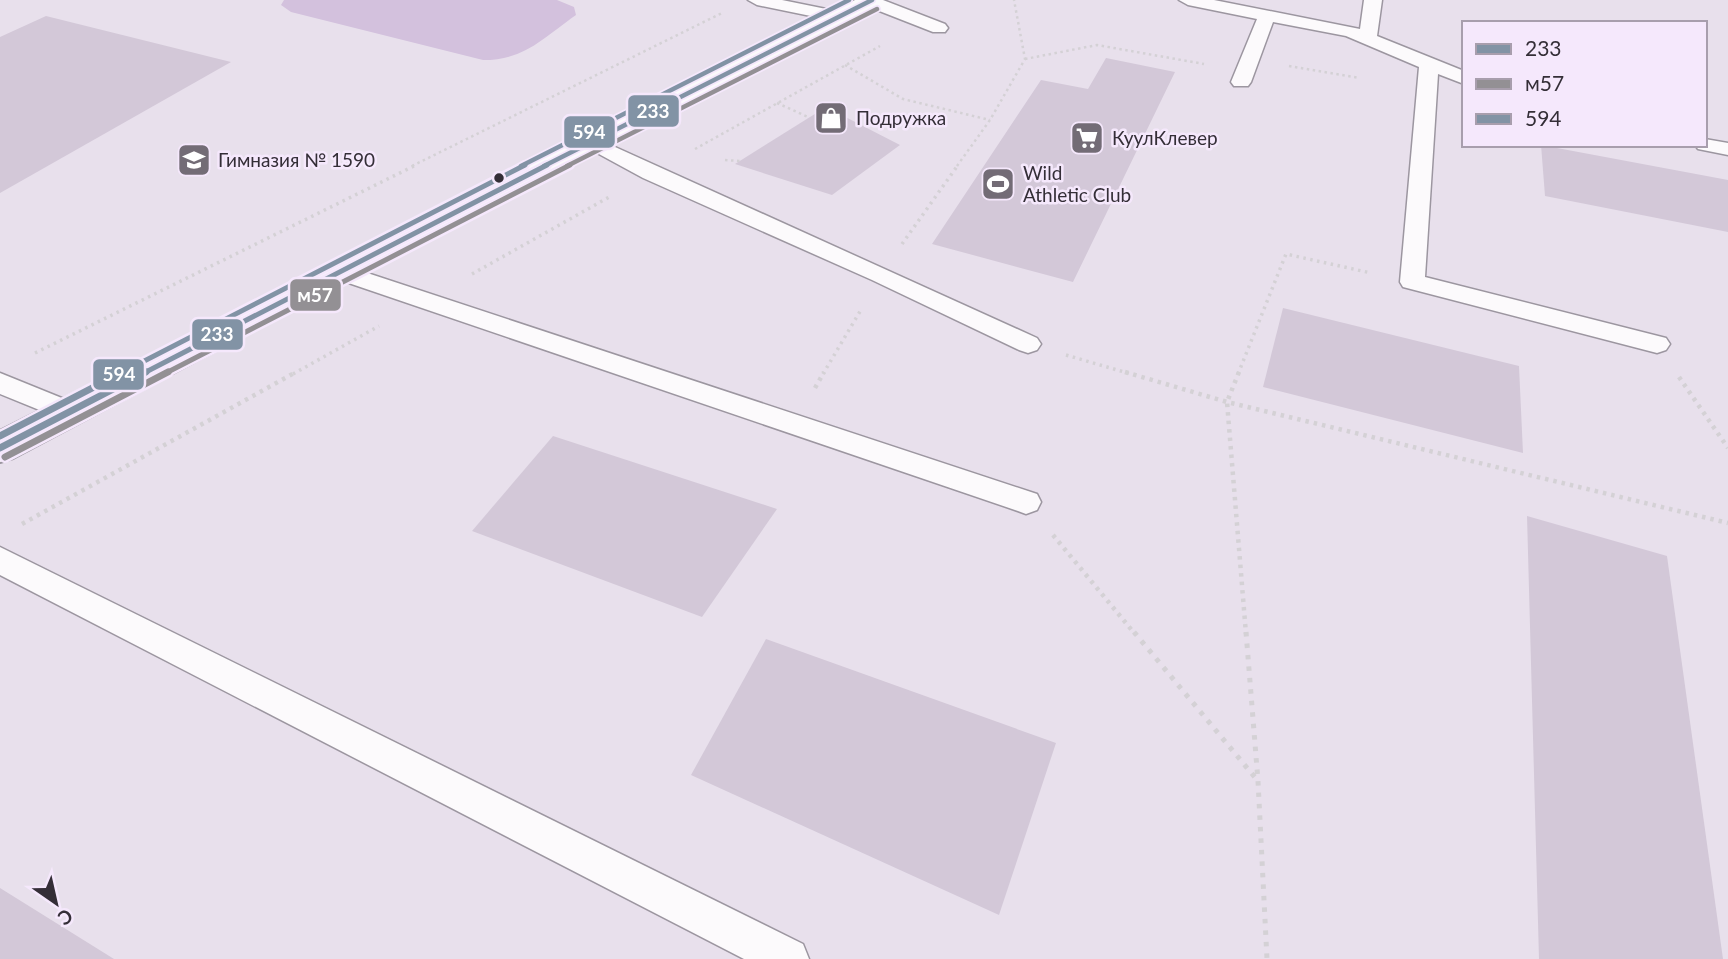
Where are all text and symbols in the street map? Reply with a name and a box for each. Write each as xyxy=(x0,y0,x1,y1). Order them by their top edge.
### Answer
legend xyxy=(1462,21,1707,147)
text: 233 xyxy=(1525,35,1562,60)
text: м57 xyxy=(1525,70,1564,95)
line badge: 233 xyxy=(627,94,680,128)
text: 233 xyxy=(636,99,670,122)
shop icon: Подружка xyxy=(812,99,850,137)
text: 594 xyxy=(1525,105,1562,130)
place label: Подружка xyxy=(856,106,946,129)
line badge: 594 xyxy=(563,115,616,149)
supermarket icon: КуулКлевер xyxy=(1068,119,1106,157)
text: 594 xyxy=(572,120,606,143)
place label: КуулКлевер xyxy=(1112,126,1218,149)
school or university icon: Гимназия № 1590 xyxy=(175,141,213,179)
place label: Гимназия № 1590 xyxy=(218,148,375,171)
place label: Wild Athletic Club xyxy=(1023,161,1131,206)
sports icon: Wild Athletic Club xyxy=(979,165,1017,203)
unlabelled marker xyxy=(492,171,506,185)
line badge: м57 xyxy=(289,278,342,312)
text: м57 xyxy=(297,283,333,306)
line badge: 233 xyxy=(191,318,244,351)
text: 233 xyxy=(200,322,234,345)
line badge: 594 xyxy=(92,358,145,391)
text: 594 xyxy=(102,362,136,385)
north arrow xyxy=(21,868,91,938)
text: С xyxy=(54,904,77,931)

